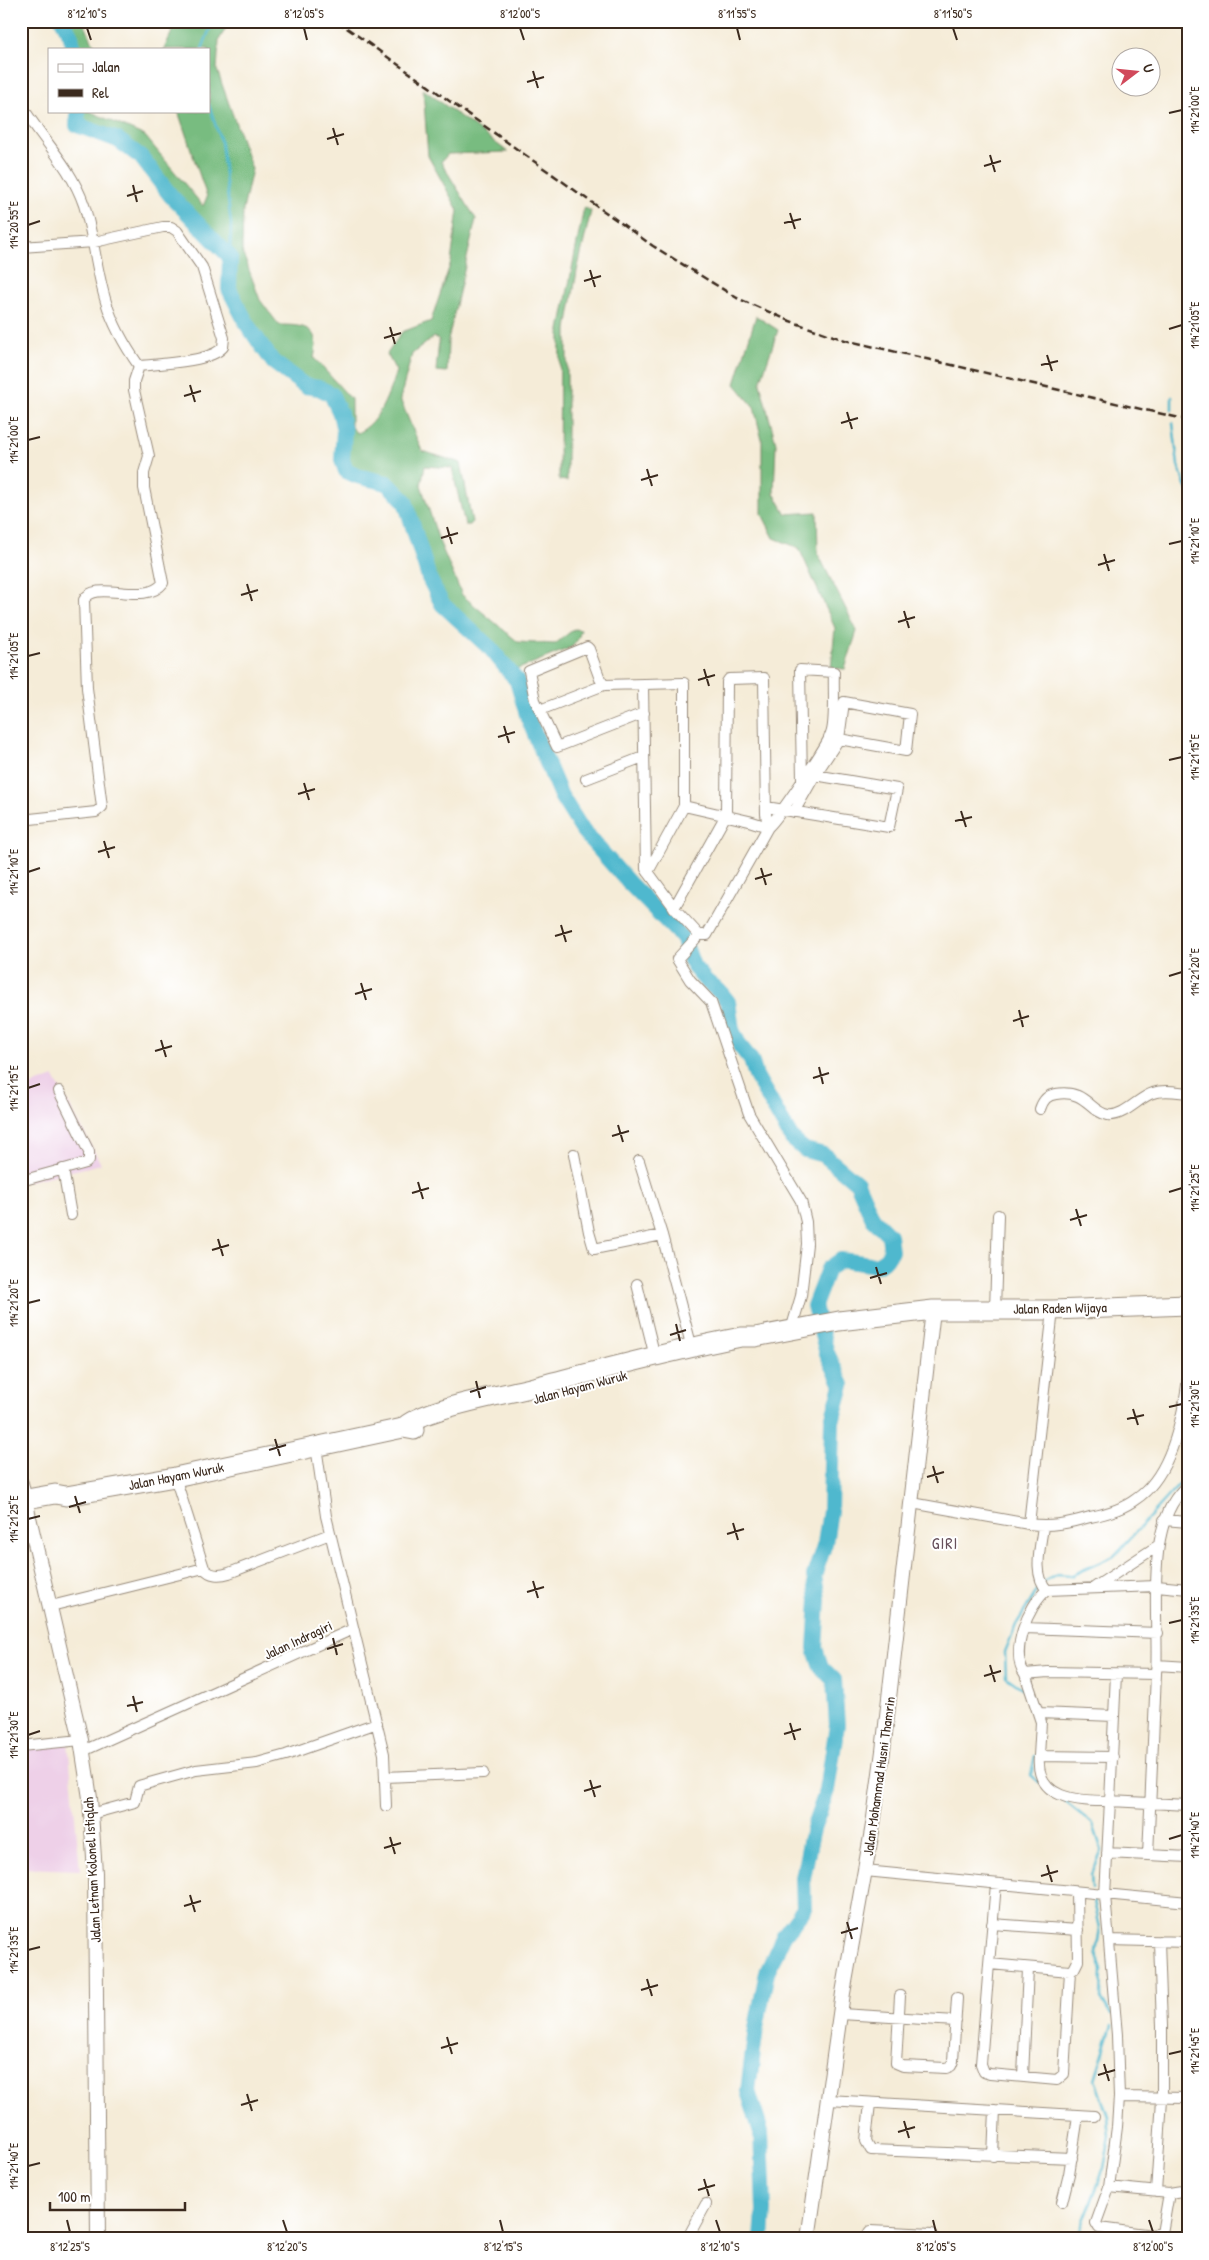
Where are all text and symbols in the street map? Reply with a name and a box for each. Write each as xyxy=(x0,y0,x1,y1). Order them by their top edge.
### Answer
text: 8°12'10"S xyxy=(68,5,107,22)
text: 8°12'05"S xyxy=(284,5,324,22)
text: 8°12'00"S xyxy=(500,5,540,22)
text: 8°11'55"S xyxy=(718,5,756,22)
text: 8°11'50"S xyxy=(934,5,973,22)
legend xyxy=(48,48,210,112)
north arrow xyxy=(1112,48,1162,98)
text: Jalan xyxy=(92,56,120,77)
text: U xyxy=(1139,62,1159,75)
text: Rel xyxy=(92,82,109,103)
text: 114°21'00"E xyxy=(1186,85,1203,134)
text: 114°20'55"E xyxy=(5,200,22,249)
text: 114°21'05"E xyxy=(1186,301,1203,349)
text: 114°21'00"E xyxy=(5,415,22,464)
text: 114°21'10"E xyxy=(1186,517,1203,564)
text: 114°21'05"E xyxy=(5,632,22,680)
text: 114°21'15"E xyxy=(1186,733,1203,780)
text: 114°21'10"E xyxy=(5,848,22,895)
text: 114°21'20"E xyxy=(1186,947,1203,996)
text: 114°21'15"E xyxy=(5,1064,22,1111)
text: 114°21'25"E xyxy=(1186,1164,1203,1212)
text: 114°21'20"E xyxy=(5,1278,22,1327)
street label: Jalan Raden Wijaya xyxy=(1013,1297,1108,1319)
street label: Jalan Hayam Wuruk xyxy=(531,1365,629,1409)
text: 114°21'30"E xyxy=(1186,1379,1203,1428)
street label: Jalan Hayam Wuruk xyxy=(127,1457,226,1495)
text: 114°21'25"E xyxy=(5,1495,22,1543)
district label: GIRI xyxy=(932,1532,958,1554)
text: 114°21'35"E xyxy=(1186,1596,1203,1644)
street label: Jalan Indragiri xyxy=(261,1615,335,1665)
street label: Jalan Mohammad Husni Thamrin xyxy=(858,1695,899,1857)
text: 114°21'30"E xyxy=(5,1710,22,1759)
street label: Jalan Letnan Kolonel Istiqlah xyxy=(78,1797,106,1943)
text: 114°21'40"E xyxy=(1186,1811,1203,1858)
text: 114°21'35"E xyxy=(5,1926,22,1974)
text: 114°21'45"E xyxy=(1186,2027,1203,2074)
text: 114°21'40"E xyxy=(5,2142,22,2189)
scale bar xyxy=(50,2180,185,2212)
text: 100 m xyxy=(58,2186,91,2207)
text: 8°12'25"S xyxy=(50,2238,90,2255)
text: 8°12'20"S xyxy=(267,2238,308,2255)
text: 8°12'15"S xyxy=(484,2238,523,2255)
text: 8°12'10"S xyxy=(701,2238,740,2255)
text: 8°12'05"S xyxy=(916,2238,956,2255)
text: 8°12'00"S xyxy=(1133,2238,1173,2255)

